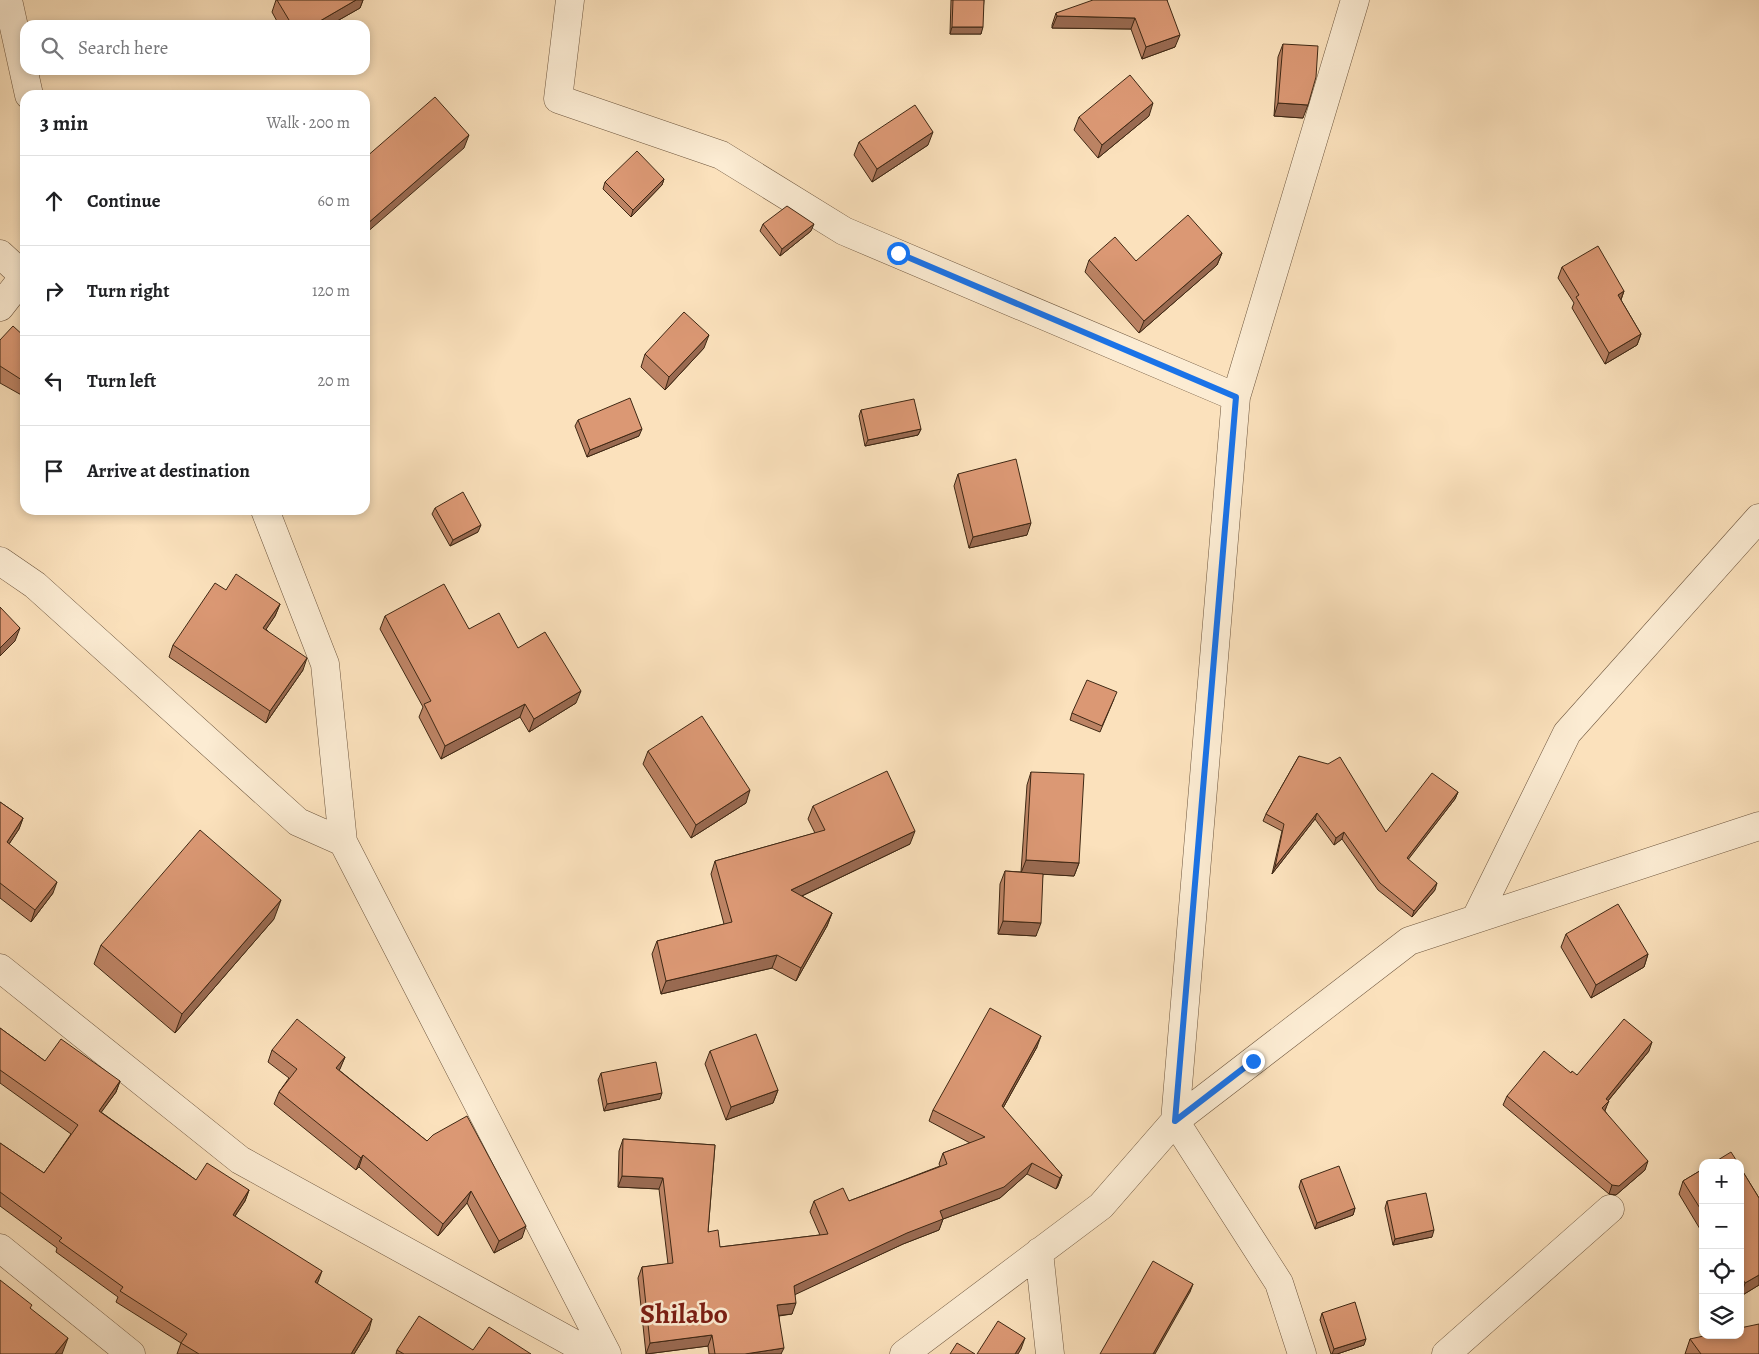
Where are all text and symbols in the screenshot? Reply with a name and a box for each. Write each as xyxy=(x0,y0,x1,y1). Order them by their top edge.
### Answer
search box xyxy=(20,20,370,75)
icon: search xyxy=(38,34,66,62)
text: Search here xyxy=(78,35,168,61)
text: 3 min xyxy=(40,109,88,137)
text: Walk · 200 m xyxy=(266,112,350,134)
icon: ahead xyxy=(40,187,68,215)
text: Continue xyxy=(87,188,161,214)
text: 60 m xyxy=(318,190,350,212)
route start xyxy=(887,242,910,265)
icon: right xyxy=(40,277,68,305)
text: Turn right xyxy=(87,278,169,304)
text: 120 m xyxy=(312,280,350,302)
icon: left xyxy=(40,367,68,395)
text: Turn left xyxy=(87,368,156,394)
text: 20 m xyxy=(317,370,350,392)
icon: arrive xyxy=(40,457,68,485)
text: Arrive at destination xyxy=(87,458,250,484)
route end xyxy=(1242,1050,1265,1073)
map controls xyxy=(1699,1159,1744,1339)
button: + xyxy=(1699,1159,1744,1204)
button: − xyxy=(1699,1204,1744,1249)
button: locate xyxy=(1699,1249,1744,1294)
button: layers xyxy=(1699,1294,1744,1339)
district label: Shilabo xyxy=(640,1295,728,1333)

